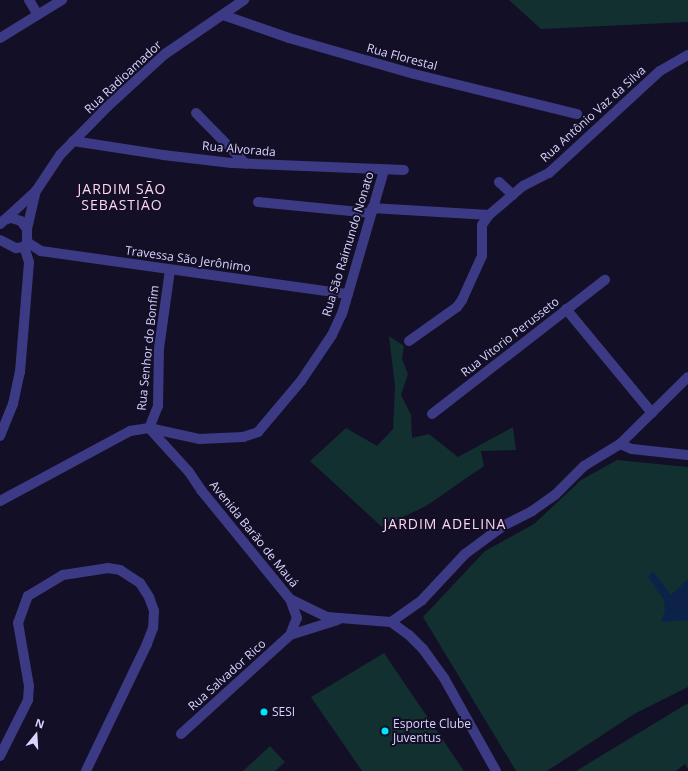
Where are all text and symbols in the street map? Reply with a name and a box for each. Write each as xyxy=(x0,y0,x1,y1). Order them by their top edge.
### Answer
street label: Rua Radioamador xyxy=(81,38,165,116)
street label: Rua Florestal xyxy=(365,41,439,73)
street label: Rua Antônio Vaz da Silva xyxy=(537,63,649,165)
street label: Rua Alvorada xyxy=(202,139,276,159)
street label: Rua São Raimundo Nonato xyxy=(319,170,377,318)
district label: JARDIM SÃO SEBASTIÃO xyxy=(78,181,166,214)
street label: Travessa São Jerônimo xyxy=(124,243,252,275)
street label: Rua Senhor do Bonfim xyxy=(134,285,162,411)
street label: Rua Vitorio Perusseto xyxy=(458,294,562,380)
street label: Avenida Barão de Mauá xyxy=(207,478,301,590)
district label: JARDIM ADELINA xyxy=(384,516,506,532)
street label: Rua Salvador Rico xyxy=(185,636,269,714)
place label: SESI xyxy=(272,705,295,719)
marker: SESI xyxy=(259,707,269,717)
north arrow xyxy=(16,715,56,755)
text: N xyxy=(33,715,46,732)
place label: Esporte Clube Juventus xyxy=(393,717,471,745)
marker: Esporte Clube Juventus xyxy=(380,726,390,736)

